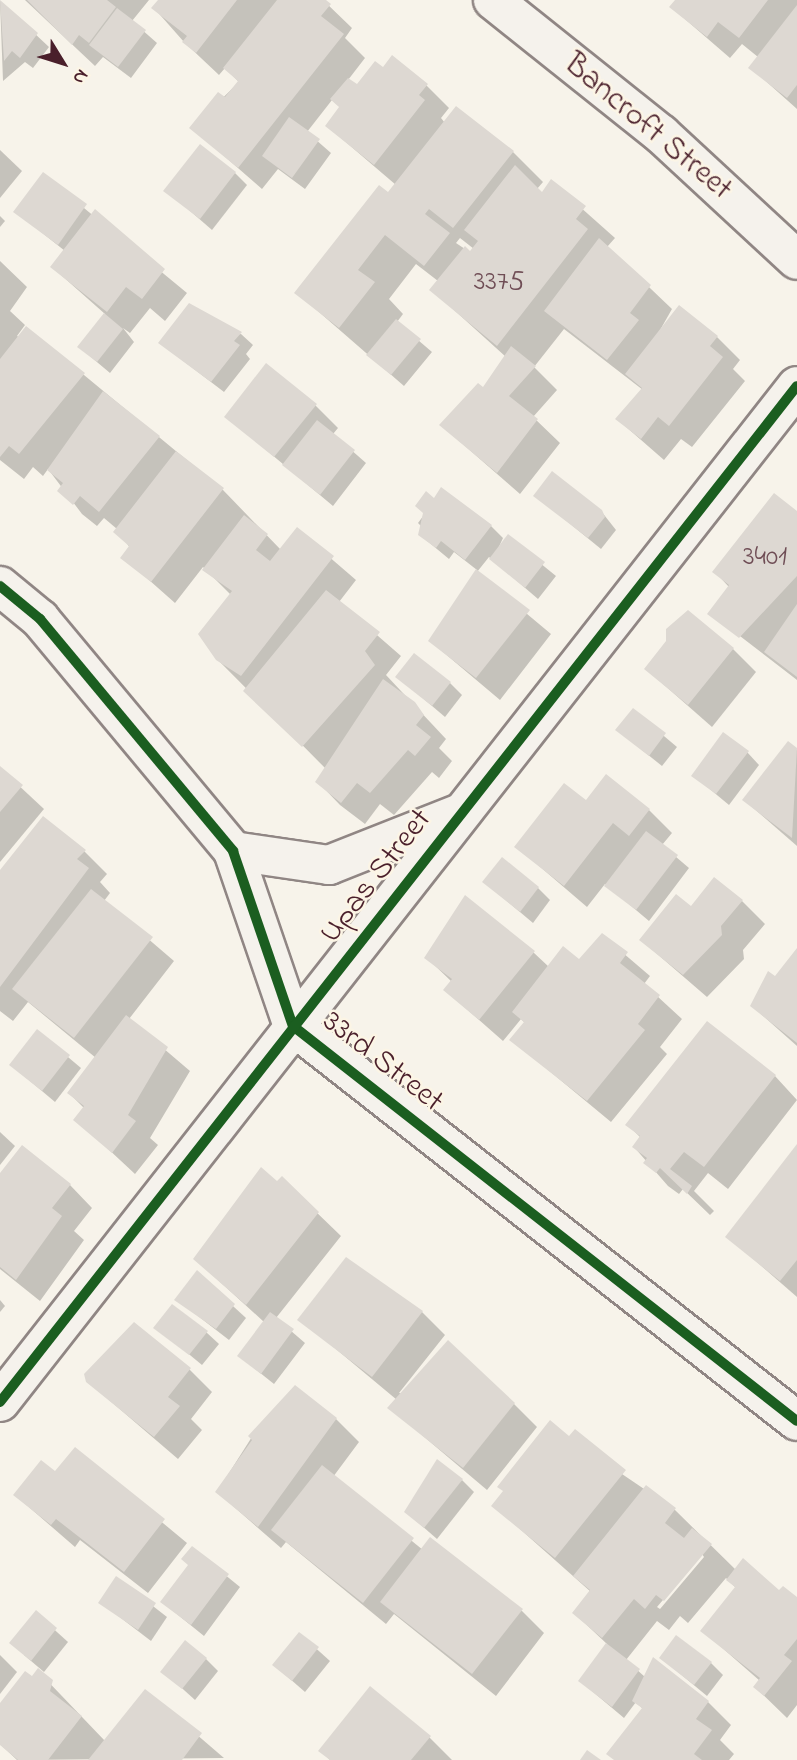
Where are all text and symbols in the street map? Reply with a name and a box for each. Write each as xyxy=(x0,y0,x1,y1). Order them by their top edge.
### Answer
north arrow xyxy=(28,28,98,98)
street label: Bancroft Street xyxy=(555,46,739,210)
text: N xyxy=(65,63,95,90)
house number: 3375 xyxy=(474,266,524,300)
house number: 3401 xyxy=(743,541,787,575)
street label: Upas Street xyxy=(313,802,441,952)
street label: 33rd Street xyxy=(314,1004,450,1122)

